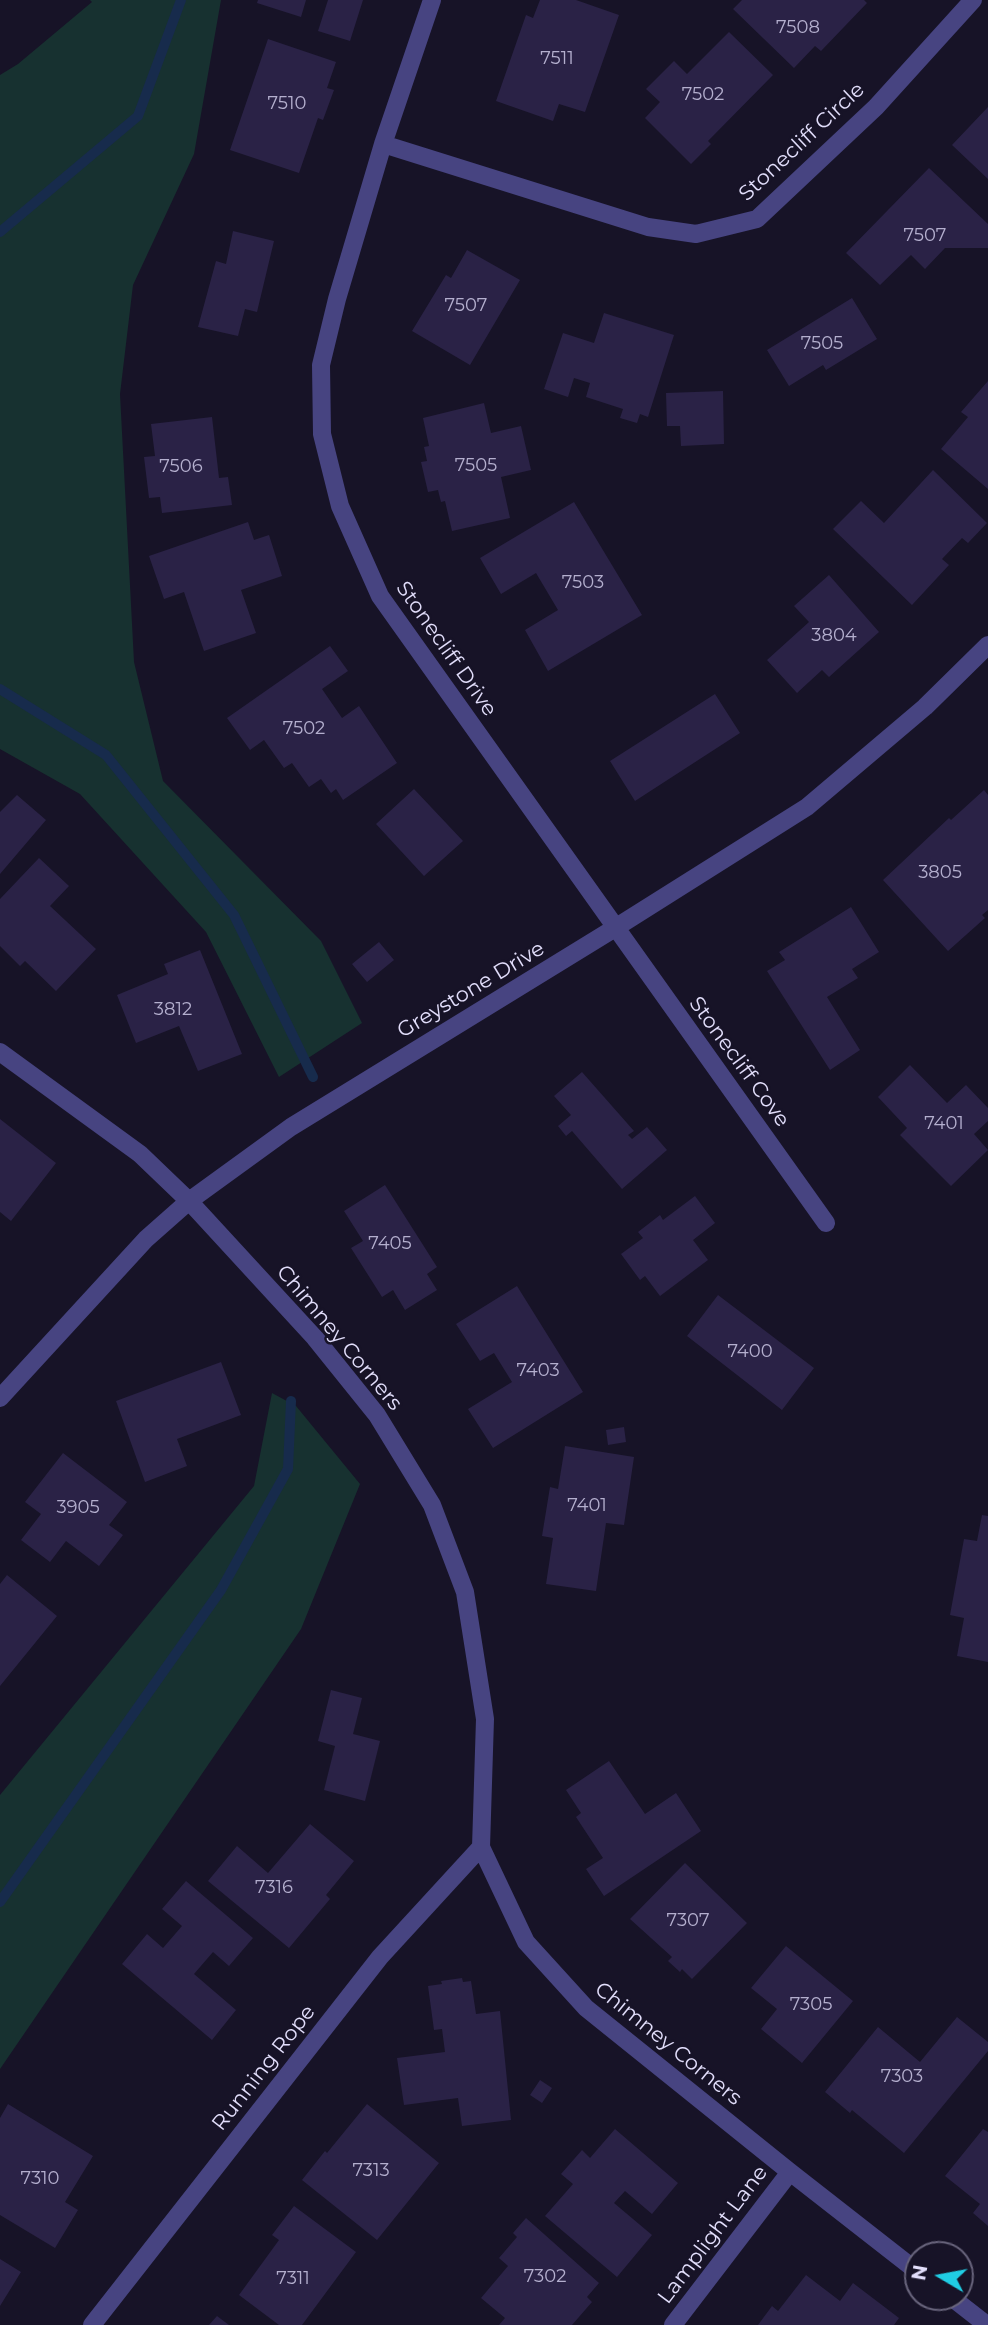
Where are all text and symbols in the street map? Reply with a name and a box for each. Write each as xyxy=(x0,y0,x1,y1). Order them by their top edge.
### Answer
house number: 7508 xyxy=(776,17,820,39)
house number: 7511 xyxy=(540,48,574,70)
street label: Stonecliff Circle xyxy=(734,77,870,207)
house number: 7502 xyxy=(682,84,724,106)
house number: 7510 xyxy=(268,93,306,115)
house number: 7507 xyxy=(904,225,946,247)
house number: 7507 xyxy=(445,295,487,317)
house number: 7505 xyxy=(801,333,843,355)
house number: 7505 xyxy=(455,455,497,477)
house number: 7506 xyxy=(159,456,203,478)
house number: 7503 xyxy=(562,572,604,594)
street label: Stonecliff Drive xyxy=(390,577,502,721)
house number: 3804 xyxy=(811,625,857,647)
house number: 7502 xyxy=(283,718,325,740)
house number: 3805 xyxy=(918,862,962,884)
street label: Greystone Drive xyxy=(393,936,549,1044)
street label: Stonecliff Cove xyxy=(683,992,795,1132)
house number: 3812 xyxy=(154,999,192,1021)
house number: 7401 xyxy=(924,1113,964,1135)
house number: 7405 xyxy=(368,1233,412,1255)
street label: Chimney Corners xyxy=(271,1260,407,1416)
house number: 7400 xyxy=(727,1341,773,1363)
house number: 7403 xyxy=(516,1360,560,1382)
house number: 7401 xyxy=(567,1495,607,1517)
house number: 3905 xyxy=(56,1497,100,1519)
house number: 7316 xyxy=(255,1877,293,1899)
house number: 7307 xyxy=(667,1910,709,1932)
street label: Chimney Corners xyxy=(589,1977,747,2111)
house number: 7305 xyxy=(790,1994,832,2016)
street label: Running Rope xyxy=(207,2000,321,2136)
house number: 7303 xyxy=(881,2066,923,2088)
house number: 7313 xyxy=(352,2160,390,2182)
street label: Lamplight Lane xyxy=(653,2161,773,2309)
house number: 7310 xyxy=(20,2168,60,2190)
north arrow xyxy=(904,2241,974,2311)
text: N xyxy=(907,2263,932,2282)
house number: 7302 xyxy=(524,2266,566,2288)
house number: 7311 xyxy=(276,2268,310,2290)

